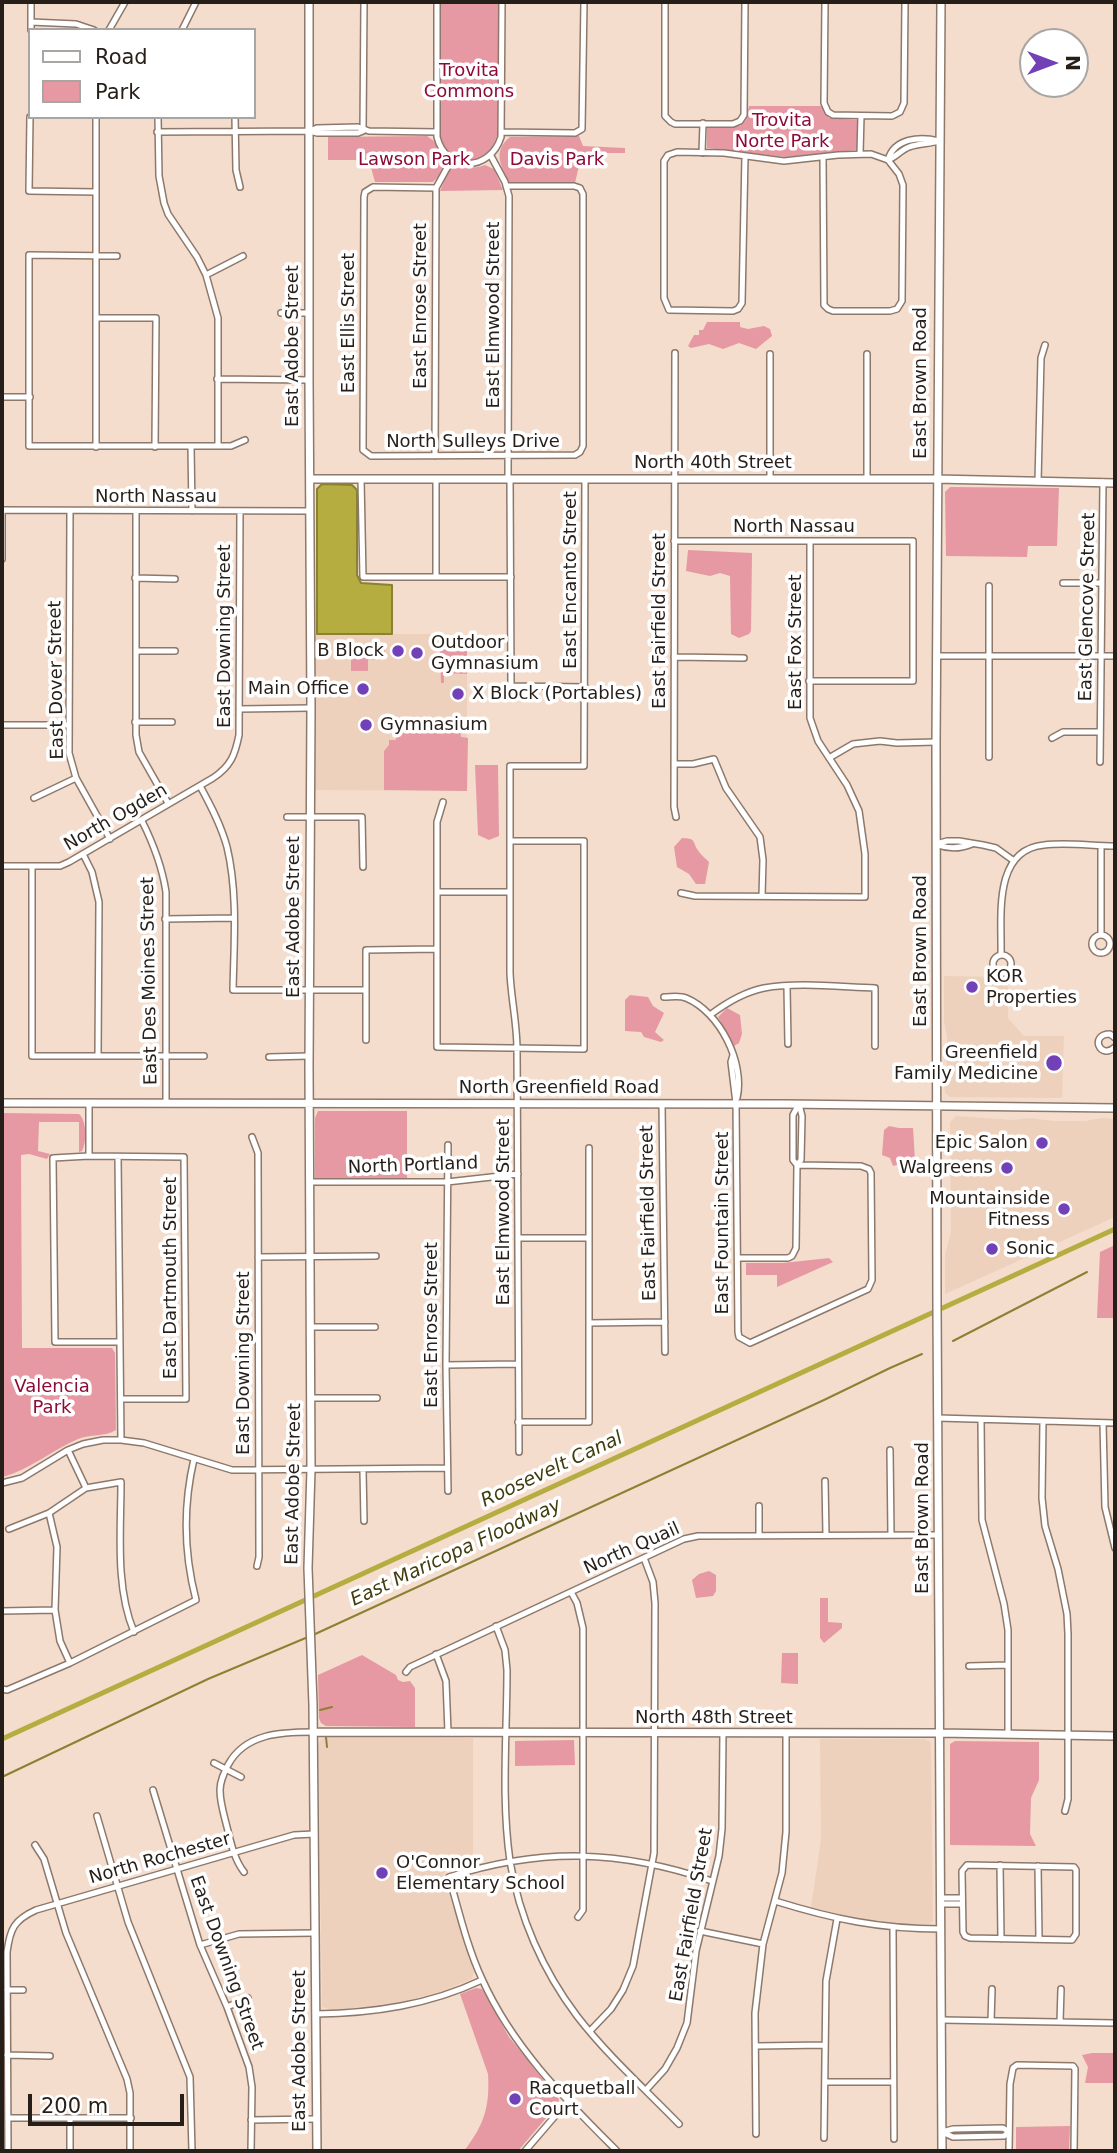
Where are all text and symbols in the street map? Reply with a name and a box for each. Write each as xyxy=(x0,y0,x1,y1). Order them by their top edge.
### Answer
legend xyxy=(28,28,256,119)
north arrow xyxy=(1019,28,1089,98)
text: Road xyxy=(95,45,148,69)
text: N xyxy=(1062,55,1084,71)
park label: Trovita Commons xyxy=(424,60,514,102)
text: Park xyxy=(95,80,140,104)
park label: Trovita Norte Park xyxy=(735,110,829,152)
park label: Lawson Park xyxy=(358,149,470,171)
park label: Davis Park xyxy=(510,149,604,171)
street label: East Elmwood Street xyxy=(483,221,505,409)
street label: East Enrose Street xyxy=(410,223,432,389)
street label: East Ellis Street xyxy=(338,253,360,393)
street label: East Adobe Street xyxy=(282,265,304,427)
street label: East Brown Road xyxy=(910,307,932,459)
street label: North Sulleys Drive xyxy=(386,431,560,453)
street label: North 40th Street xyxy=(634,452,792,474)
street label: North Nassau xyxy=(95,486,217,508)
street label: East Encanto Street xyxy=(560,491,582,669)
street label: East Glencove Street xyxy=(1076,512,1100,702)
street label: North Nassau xyxy=(733,516,855,538)
street label: East Fairfield Street xyxy=(649,533,671,709)
street label: East Downing Street xyxy=(214,544,236,728)
street label: East Fox Street xyxy=(785,574,807,710)
street label: East Dover Street xyxy=(45,600,69,760)
place label: Outdoor Gymnasium xyxy=(431,632,539,674)
place label: B Block xyxy=(317,640,384,662)
marker: B Block xyxy=(390,643,406,659)
marker: Outdoor Gymnasium xyxy=(409,645,425,661)
place label: Main Office xyxy=(248,678,349,700)
marker: Main Office xyxy=(355,681,371,697)
place label: X Block (Portables) xyxy=(472,683,642,705)
marker: X Block (Portables) xyxy=(450,686,466,702)
place label: Gymnasium xyxy=(380,714,488,736)
marker: Gymnasium xyxy=(358,717,374,733)
street label: North Ogden xyxy=(61,780,171,856)
street label: East Adobe Street xyxy=(283,836,305,998)
street label: East Brown Road xyxy=(910,875,932,1027)
street label: East Des Moines Street xyxy=(137,877,163,1085)
place label: KOR Properties xyxy=(986,966,1077,1009)
marker: KOR Properties xyxy=(964,979,980,995)
place label: Greenfield Family Medicine xyxy=(894,1042,1038,1084)
marker: Greenfield Family Medicine xyxy=(1044,1053,1064,1073)
street label: North Greenfield Road xyxy=(459,1077,659,1099)
street label: East Elmwood Street xyxy=(493,1118,515,1306)
street label: East Fairfield Street xyxy=(637,1125,661,1301)
street label: East Fountain Street xyxy=(712,1131,734,1315)
place label: Epic Salon xyxy=(935,1132,1028,1154)
marker: Epic Salon xyxy=(1034,1135,1050,1151)
street label: North Portland xyxy=(347,1153,479,1179)
place label: Walgreens xyxy=(899,1157,993,1179)
marker: Walgreens xyxy=(999,1160,1015,1176)
street label: East Dartmouth Street xyxy=(160,1177,182,1379)
place label: Mountainside Fitness xyxy=(929,1188,1050,1230)
marker: Mountainside Fitness xyxy=(1056,1201,1072,1217)
place label: Sonic xyxy=(1006,1238,1055,1260)
marker: Sonic xyxy=(984,1241,1000,1257)
street label: East Enrose Street xyxy=(421,1242,443,1408)
street label: East Downing Street xyxy=(233,1271,255,1455)
park label: Valencia Park xyxy=(14,1376,90,1418)
street label: East Adobe Street xyxy=(282,1403,306,1565)
water label: Roosevelt Canal xyxy=(478,1427,626,1513)
street label: East Brown Road xyxy=(912,1442,934,1594)
water label: East Maricopa Floodway xyxy=(347,1494,565,1612)
street label: North Quail xyxy=(581,1518,683,1580)
street label: North 48th Street xyxy=(635,1707,793,1729)
street label: East Fairfield Street xyxy=(666,1826,718,2004)
street label: North Rochester xyxy=(87,1828,233,1890)
place label: O'Connor Elementary School xyxy=(396,1852,565,1895)
marker: O'Connor Elementary School xyxy=(374,1865,390,1881)
street label: East Downing Street xyxy=(184,1873,268,2053)
street label: East Adobe Street xyxy=(289,1970,311,2132)
place label: Racquetball Court xyxy=(529,2078,635,2120)
scale bar xyxy=(32,2080,187,2124)
marker: Racquetball Court xyxy=(507,2091,523,2107)
text: 200 m xyxy=(41,2094,108,2118)

